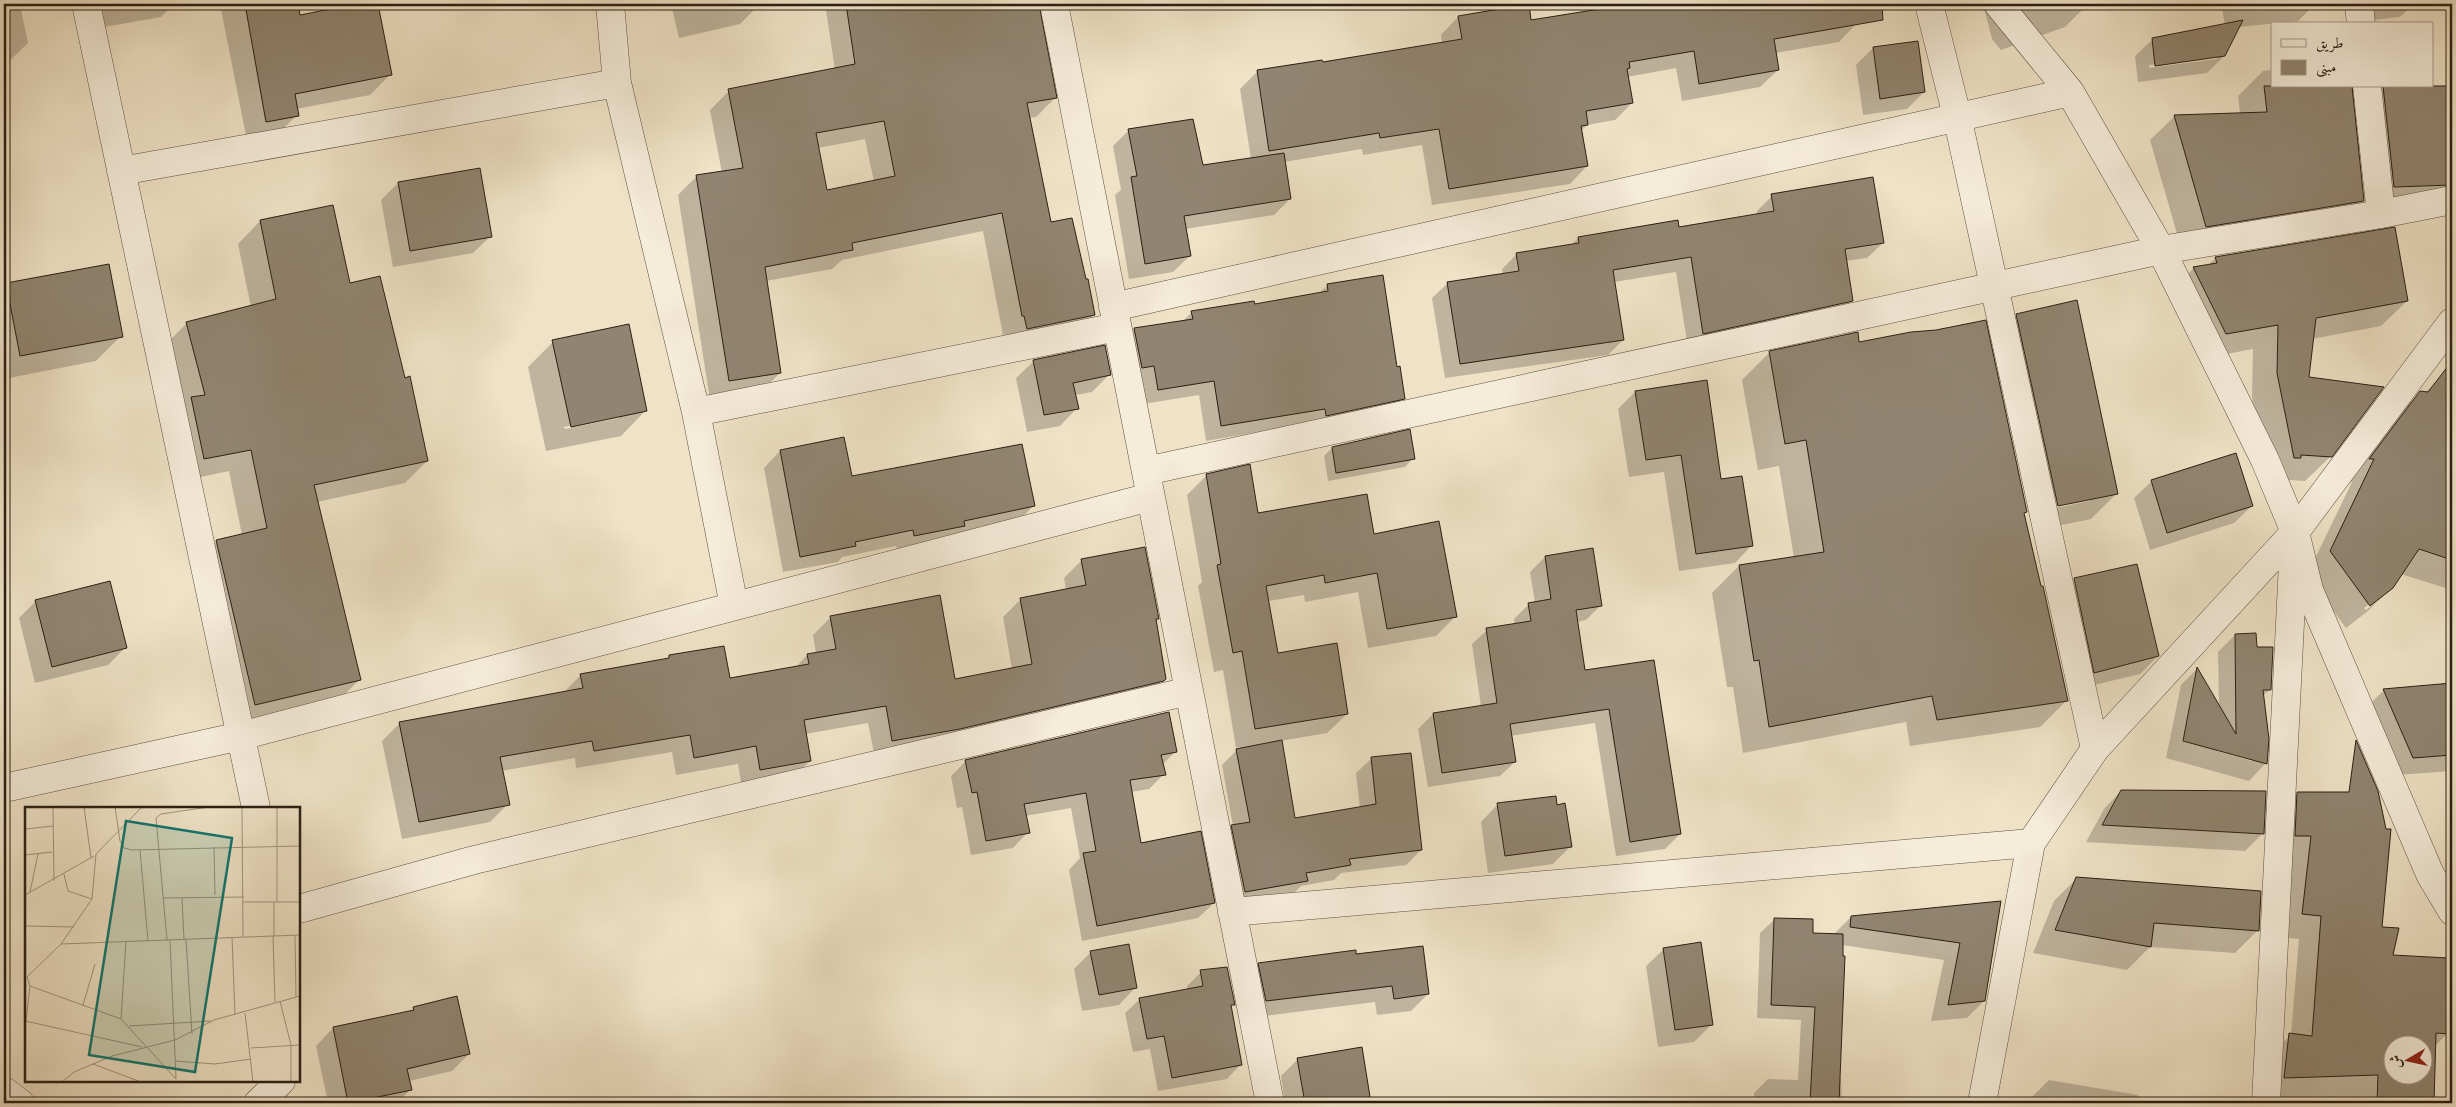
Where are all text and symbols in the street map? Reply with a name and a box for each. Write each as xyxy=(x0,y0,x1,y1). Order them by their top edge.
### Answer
legend xyxy=(2271,22,2434,88)
text: طريق xyxy=(2316,34,2343,53)
text: مبنى xyxy=(2316,58,2336,78)
inset map xyxy=(25,807,300,1082)
north arrow xyxy=(2384,1034,2434,1084)
text: ش xyxy=(2386,1054,2406,1070)

